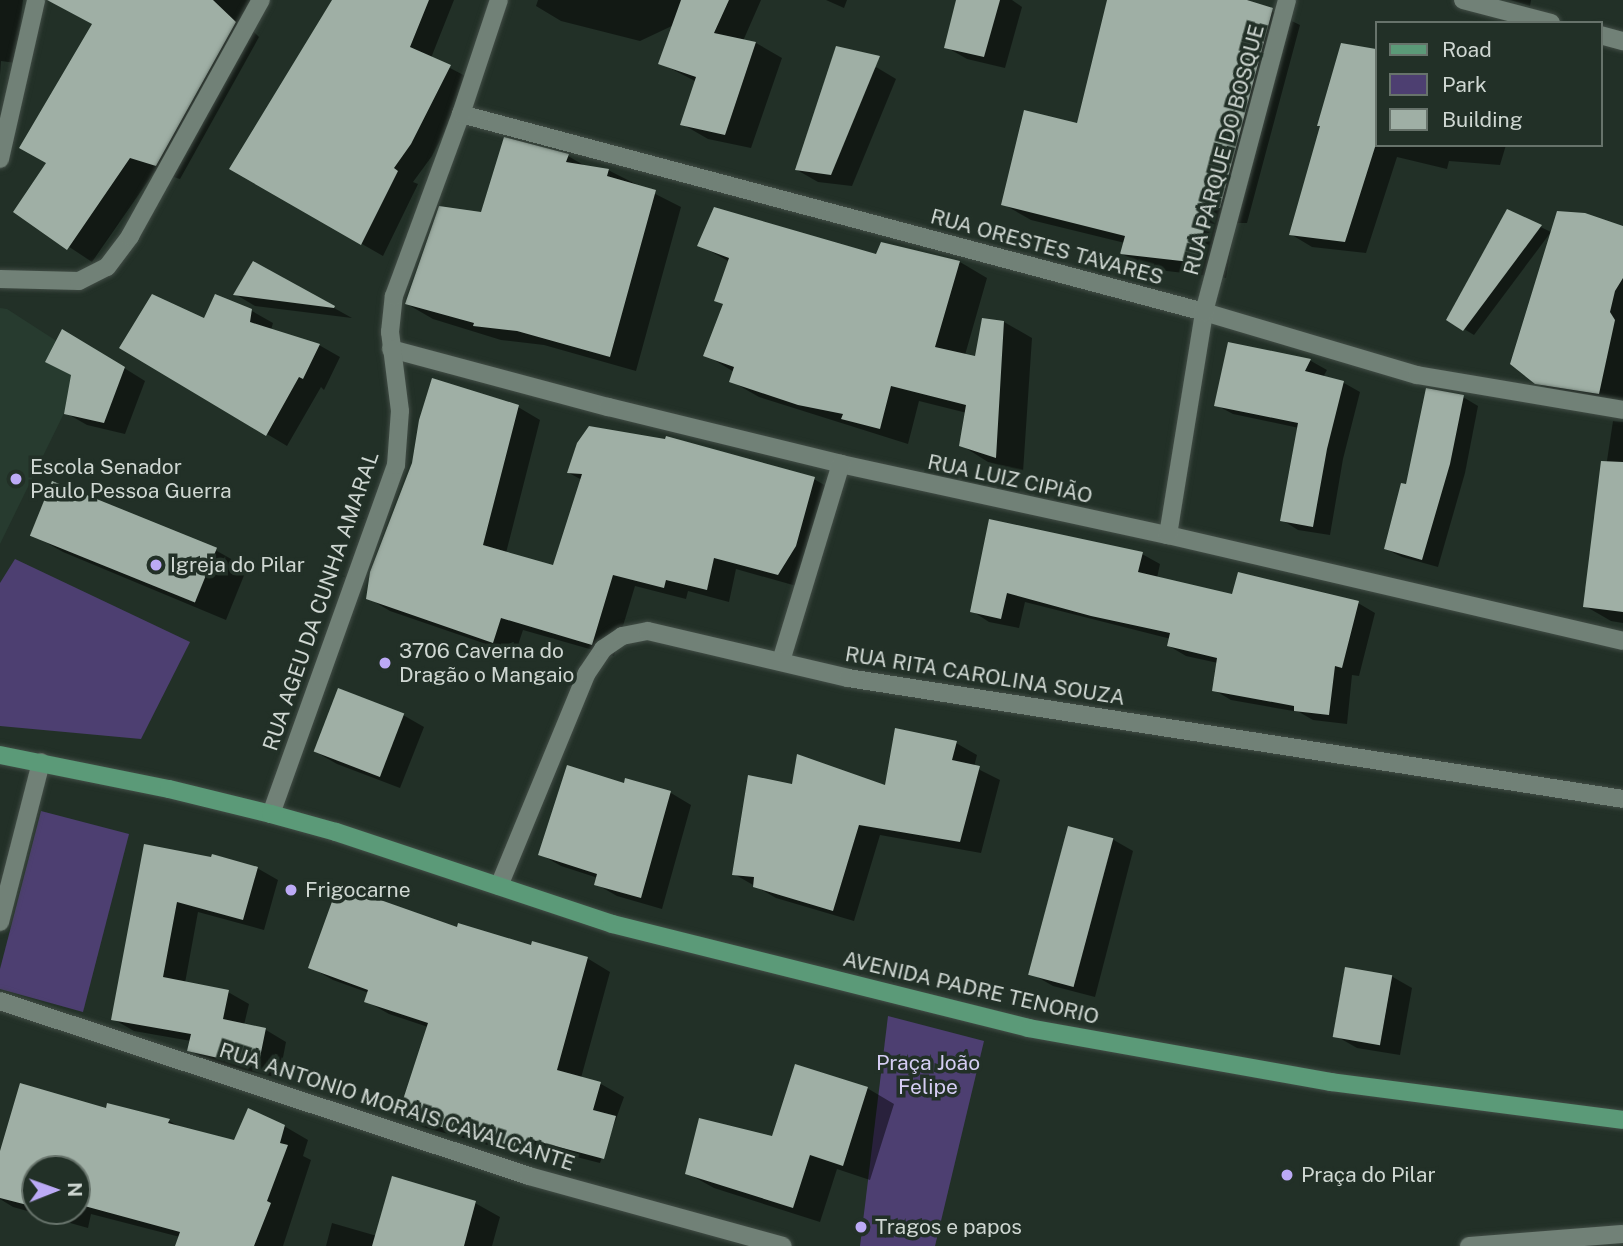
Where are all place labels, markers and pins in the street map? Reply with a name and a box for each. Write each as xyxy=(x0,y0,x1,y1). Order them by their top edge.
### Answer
place label: Escola Senador Paulo Pessoa Guerra xyxy=(30,454,232,504)
marker: Escola Senador Paulo Pessoa Guerra xyxy=(8,471,24,487)
place label: Igreja do Pilar xyxy=(170,552,305,578)
marker: Igreja do Pilar xyxy=(148,557,164,573)
place label: 3706 Caverna do Dragão o Mangaio xyxy=(399,638,575,688)
marker: 3706 Caverna do Dragão o Mangaio xyxy=(377,655,393,671)
place label: Frigocarne xyxy=(305,877,411,903)
marker: Frigocarne xyxy=(283,882,299,898)
place label: Praça do Pilar xyxy=(1301,1162,1436,1188)
marker: Praça do Pilar xyxy=(1279,1167,1295,1183)
place label: Tragos e papos xyxy=(875,1214,1022,1240)
marker: Tragos e papos xyxy=(853,1219,869,1235)

